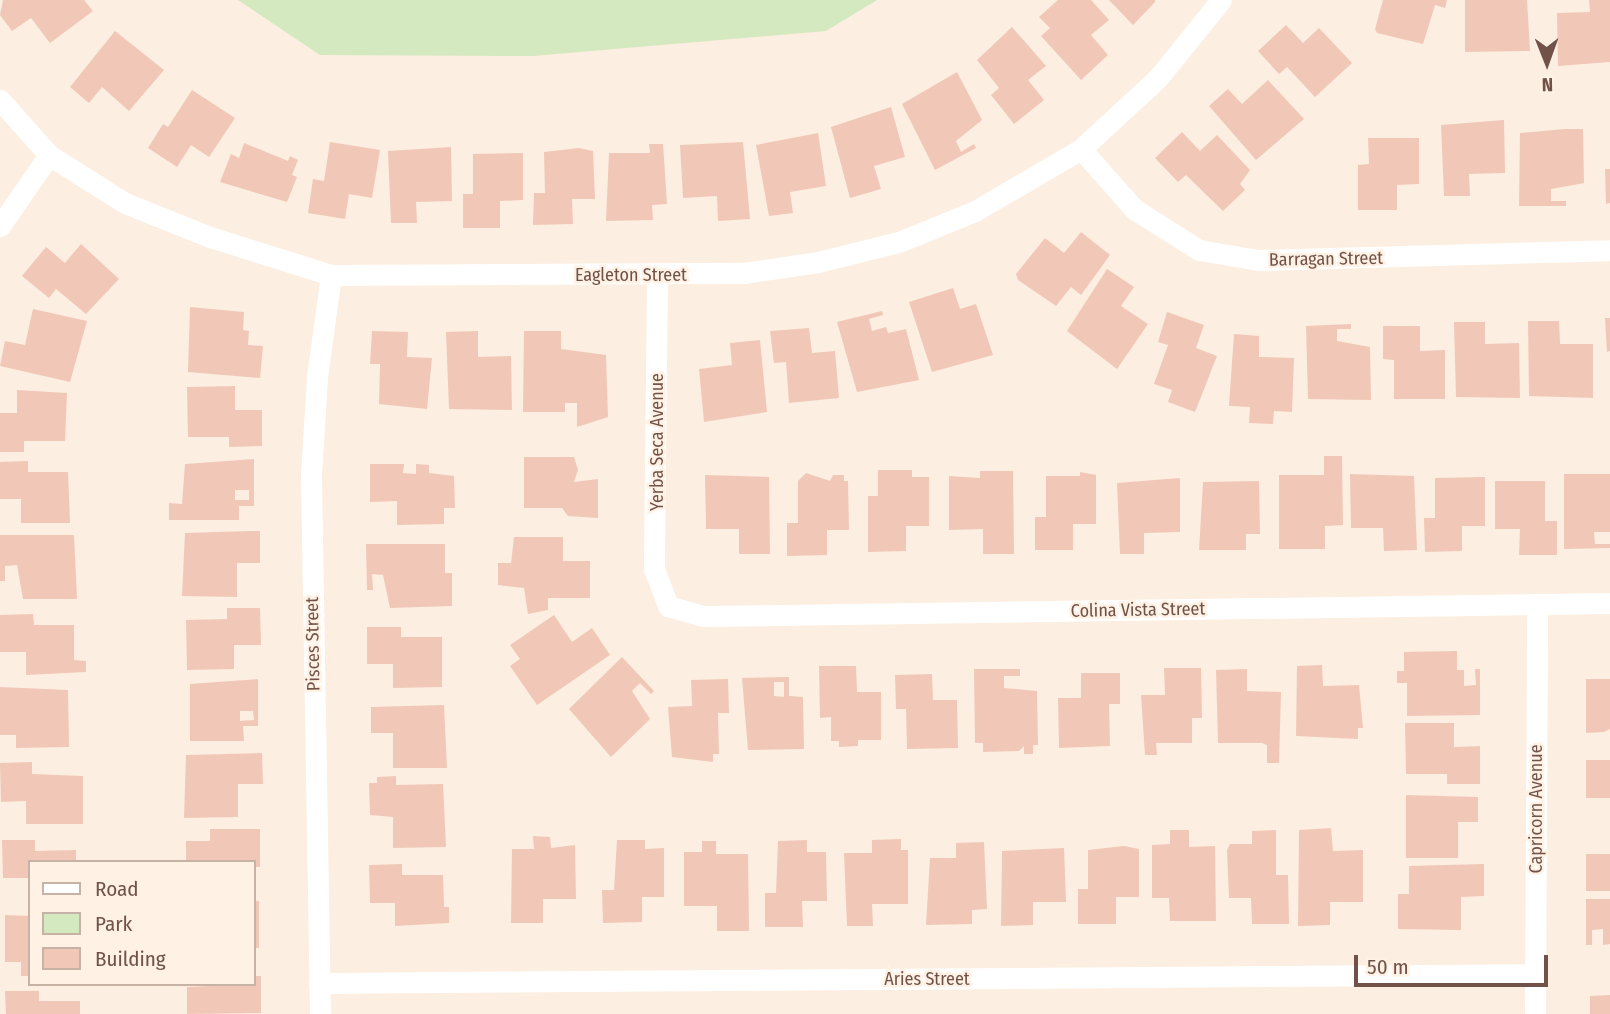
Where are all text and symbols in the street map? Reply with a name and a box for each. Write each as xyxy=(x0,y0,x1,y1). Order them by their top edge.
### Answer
north arrow xyxy=(1512,28,1582,98)
text: N xyxy=(1541,73,1553,96)
street label: Barragan Street xyxy=(1269,247,1383,271)
street label: Eagleton Street xyxy=(575,264,687,286)
street label: Yerba Seca Avenue xyxy=(646,373,668,511)
street label: Pisces Street xyxy=(301,597,325,691)
street label: Colina Vista Street xyxy=(1071,598,1205,622)
street label: Capricorn Avenue xyxy=(1525,744,1547,874)
legend xyxy=(28,860,256,986)
text: Road xyxy=(95,876,139,902)
text: Park xyxy=(95,911,132,937)
scale bar xyxy=(1358,940,1552,984)
text: Building xyxy=(95,946,166,972)
text: 50 m xyxy=(1367,954,1409,980)
street label: Aries Street xyxy=(884,968,970,990)

